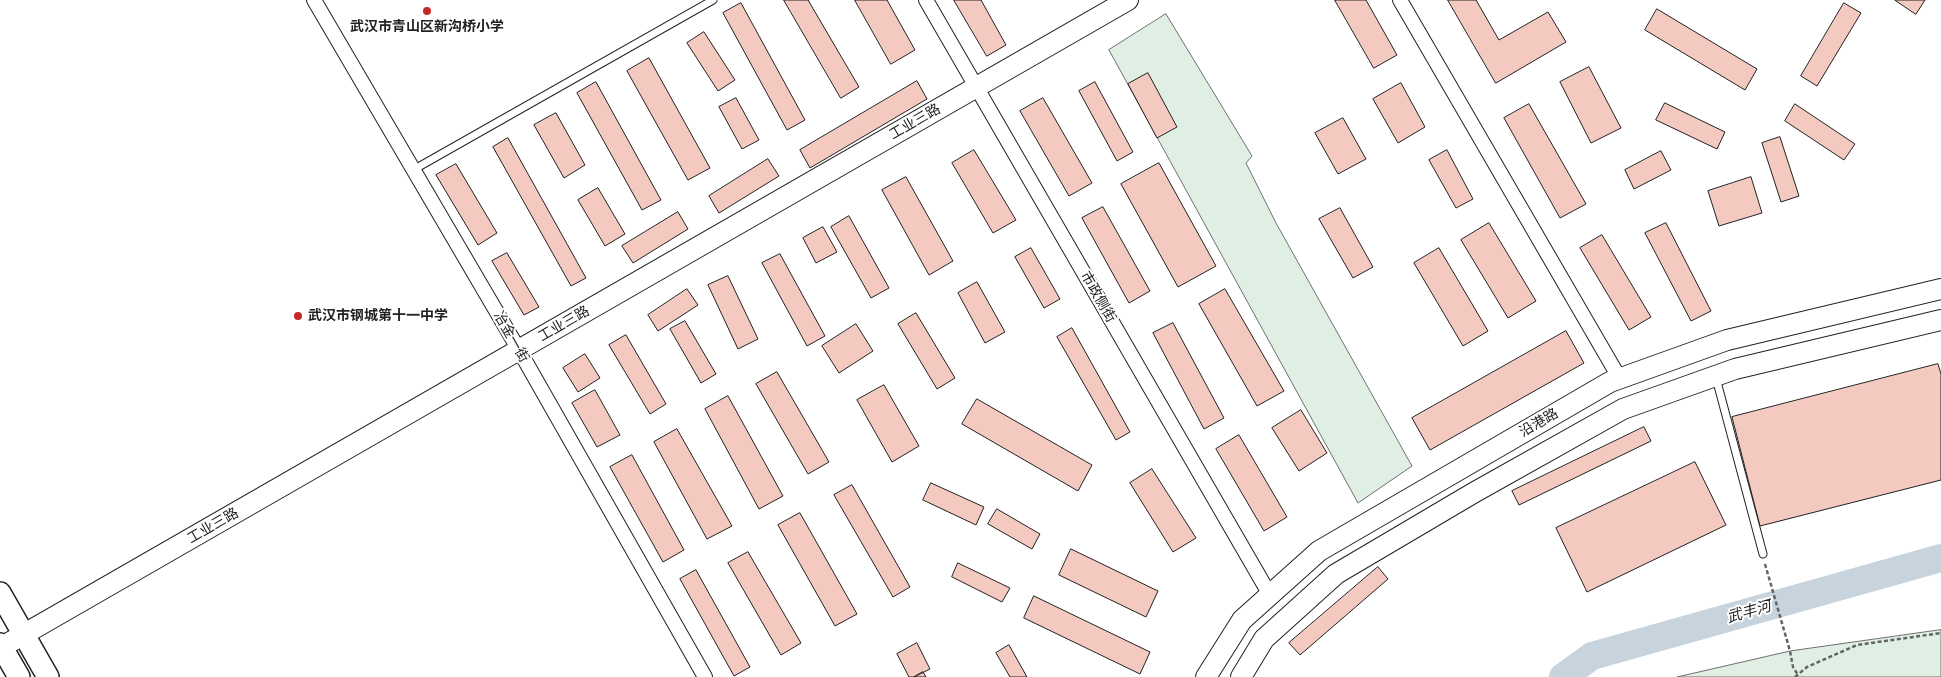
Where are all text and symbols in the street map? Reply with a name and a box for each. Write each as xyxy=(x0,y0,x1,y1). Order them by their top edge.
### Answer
marker: 武汉市青山区新沟桥小学 xyxy=(421,5,433,17)
place label: 武汉市青山区新沟桥小学 xyxy=(350,19,504,35)
street label: 工业三路 xyxy=(887,101,943,143)
street label: 市政侧街 xyxy=(1077,269,1119,325)
street label: 工业三路 xyxy=(536,303,592,345)
place label: 武汉市钢城第十一中学 xyxy=(308,308,448,324)
street label: 冶金一街 xyxy=(490,309,532,365)
marker: 武汉市钢城第十一中学 xyxy=(292,310,304,322)
street label: 沿港路 xyxy=(1517,405,1561,441)
street label: 工业三路 xyxy=(185,505,241,547)
water label: 武丰河 xyxy=(1725,597,1773,627)

